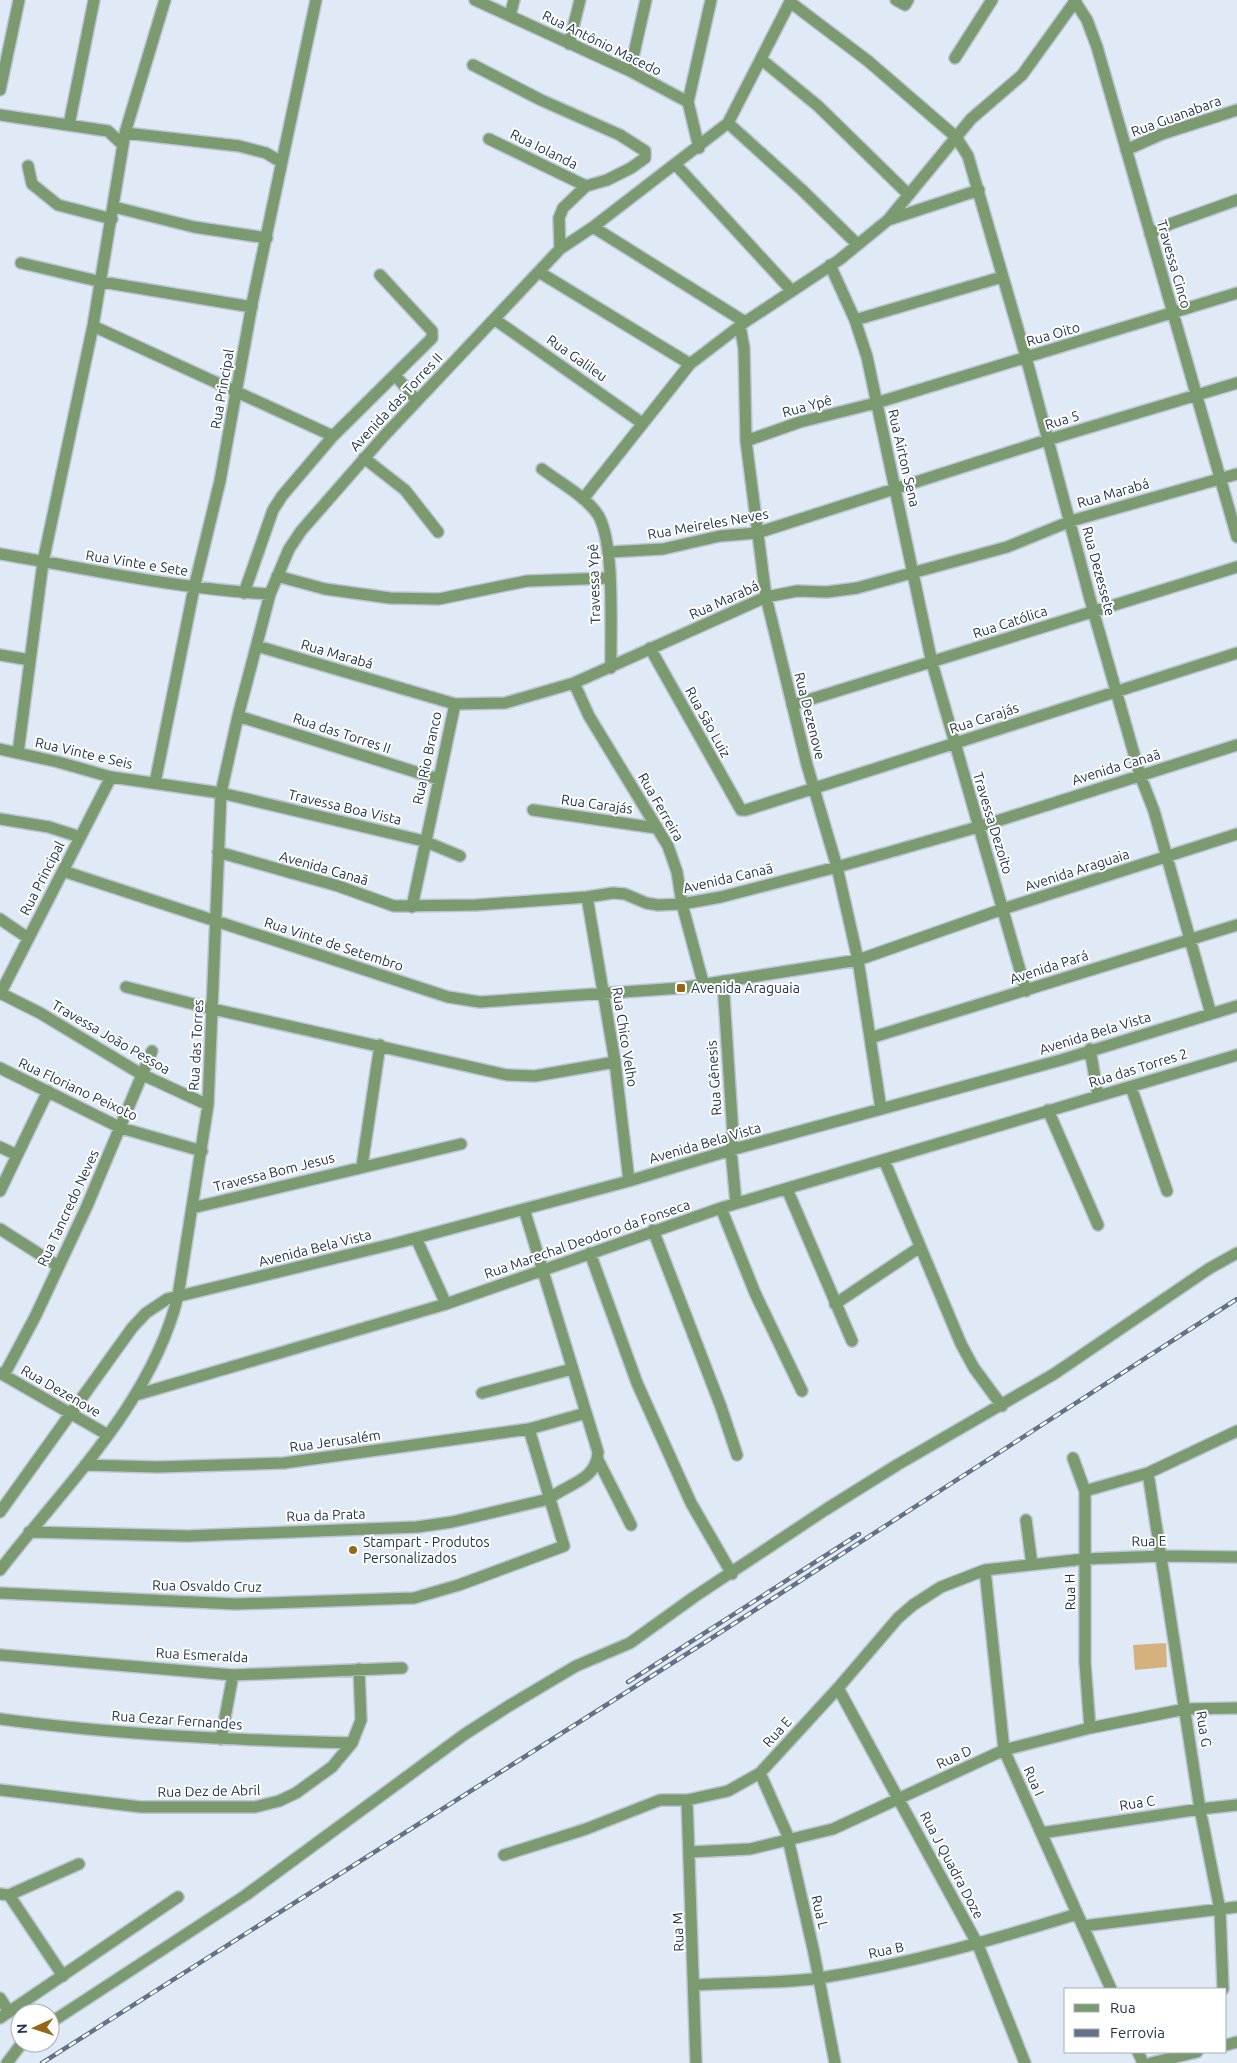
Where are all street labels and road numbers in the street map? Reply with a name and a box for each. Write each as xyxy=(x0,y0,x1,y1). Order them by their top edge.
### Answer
street label: Rua Antônio Macedo xyxy=(540,7,664,79)
street label: Rua Guanabara xyxy=(1129,92,1223,140)
street label: Rua Iolanda xyxy=(508,126,580,172)
street label: Travessa Cinco xyxy=(1154,218,1194,310)
street label: Rua Oito xyxy=(1024,319,1082,349)
street label: Rua Galileu xyxy=(544,331,610,385)
street label: Rua Principal xyxy=(207,347,237,430)
street label: Avenida das Torres II xyxy=(346,350,446,454)
street label: Rua Ypê xyxy=(780,392,834,420)
street label: Rua Airton Sena xyxy=(885,407,923,509)
street label: Rua 5 xyxy=(1043,407,1081,433)
street label: Rua Marabá xyxy=(1075,475,1151,511)
street label: Rua Meireles Neves xyxy=(646,505,770,543)
street label: Rua Dezessete xyxy=(1079,525,1119,617)
street label: Travessa Ypê xyxy=(585,544,603,624)
street label: Rua Vinte e Sete xyxy=(85,547,189,579)
street label: Rua Marabá xyxy=(687,578,761,622)
street label: Rua Católica xyxy=(971,602,1049,642)
street label: Rua Marabá xyxy=(299,636,375,672)
street label: Rua Dezenove xyxy=(791,671,829,761)
street label: Rua São Luiz xyxy=(682,684,734,760)
street label: Rua Carajás xyxy=(947,699,1021,737)
street label: Rua das Torres II xyxy=(291,710,393,756)
street label: Rua Rio Branco xyxy=(409,710,445,806)
street label: Rua Vinte e Seis xyxy=(34,734,134,772)
street label: Avenida Canaã xyxy=(1070,746,1162,788)
street label: Rua Ferreira xyxy=(635,770,687,844)
street label: Travessa Dezoito xyxy=(970,770,1016,876)
street label: Travessa Boa Vista xyxy=(287,786,403,828)
street label: Rua Carajás xyxy=(560,791,634,817)
street label: Rua Principal xyxy=(16,838,68,918)
street label: Avenida Araguaia xyxy=(1023,846,1131,894)
street label: Avenida Canaã xyxy=(278,848,370,888)
street label: Avenida Canaã xyxy=(682,860,774,896)
street label: Rua Vinte de Setembro xyxy=(262,914,406,974)
street label: Avenida Pará xyxy=(1008,947,1090,987)
street label: Rua Chico Velho xyxy=(609,986,641,1088)
street label: Travessa João Pessoa xyxy=(49,997,173,1077)
street label: Rua das Torres xyxy=(186,999,206,1091)
street label: Avenida Bela Vista xyxy=(1037,1008,1153,1058)
street label: Rua Gênesis xyxy=(703,1040,725,1116)
street label: Rua das Torres 2 xyxy=(1087,1045,1189,1091)
street label: Rua Floriano Peixoto xyxy=(16,1054,140,1124)
street label: Avenida Bela Vista xyxy=(647,1119,763,1167)
street label: Rua Tancredo Neves xyxy=(34,1147,102,1269)
street label: Travessa Bom Jesus xyxy=(212,1149,336,1195)
street label: Rua Marechal Deodoro da Fonseca xyxy=(482,1196,692,1282)
street label: Avenida Bela Vista xyxy=(257,1226,373,1270)
street label: Rua Dezenove xyxy=(18,1362,104,1420)
street label: Rua Jerusalém xyxy=(288,1427,382,1455)
street label: Rua da Prata xyxy=(286,1506,366,1524)
street label: Rua E xyxy=(1131,1533,1167,1549)
street label: Rua H xyxy=(1062,1573,1078,1611)
street label: Rua Osvaldo Cruz xyxy=(152,1577,262,1595)
street label: Rua Esmeralda xyxy=(155,1645,249,1665)
street label: Rua Cezar Fernandes xyxy=(111,1707,243,1733)
street label: Rua G xyxy=(1193,1710,1215,1748)
street label: Rua E xyxy=(759,1714,795,1750)
street label: Rua D xyxy=(934,1742,974,1772)
street label: Rua I xyxy=(1020,1764,1048,1798)
street label: Rua Dez de Abril xyxy=(157,1782,261,1800)
street label: Rua C xyxy=(1118,1792,1156,1814)
street label: Rua J Quadra Doze xyxy=(917,1809,987,1921)
street label: Rua L xyxy=(808,1894,832,1930)
street label: Rua M xyxy=(669,1912,687,1952)
street label: Rua B xyxy=(867,1938,905,1962)

